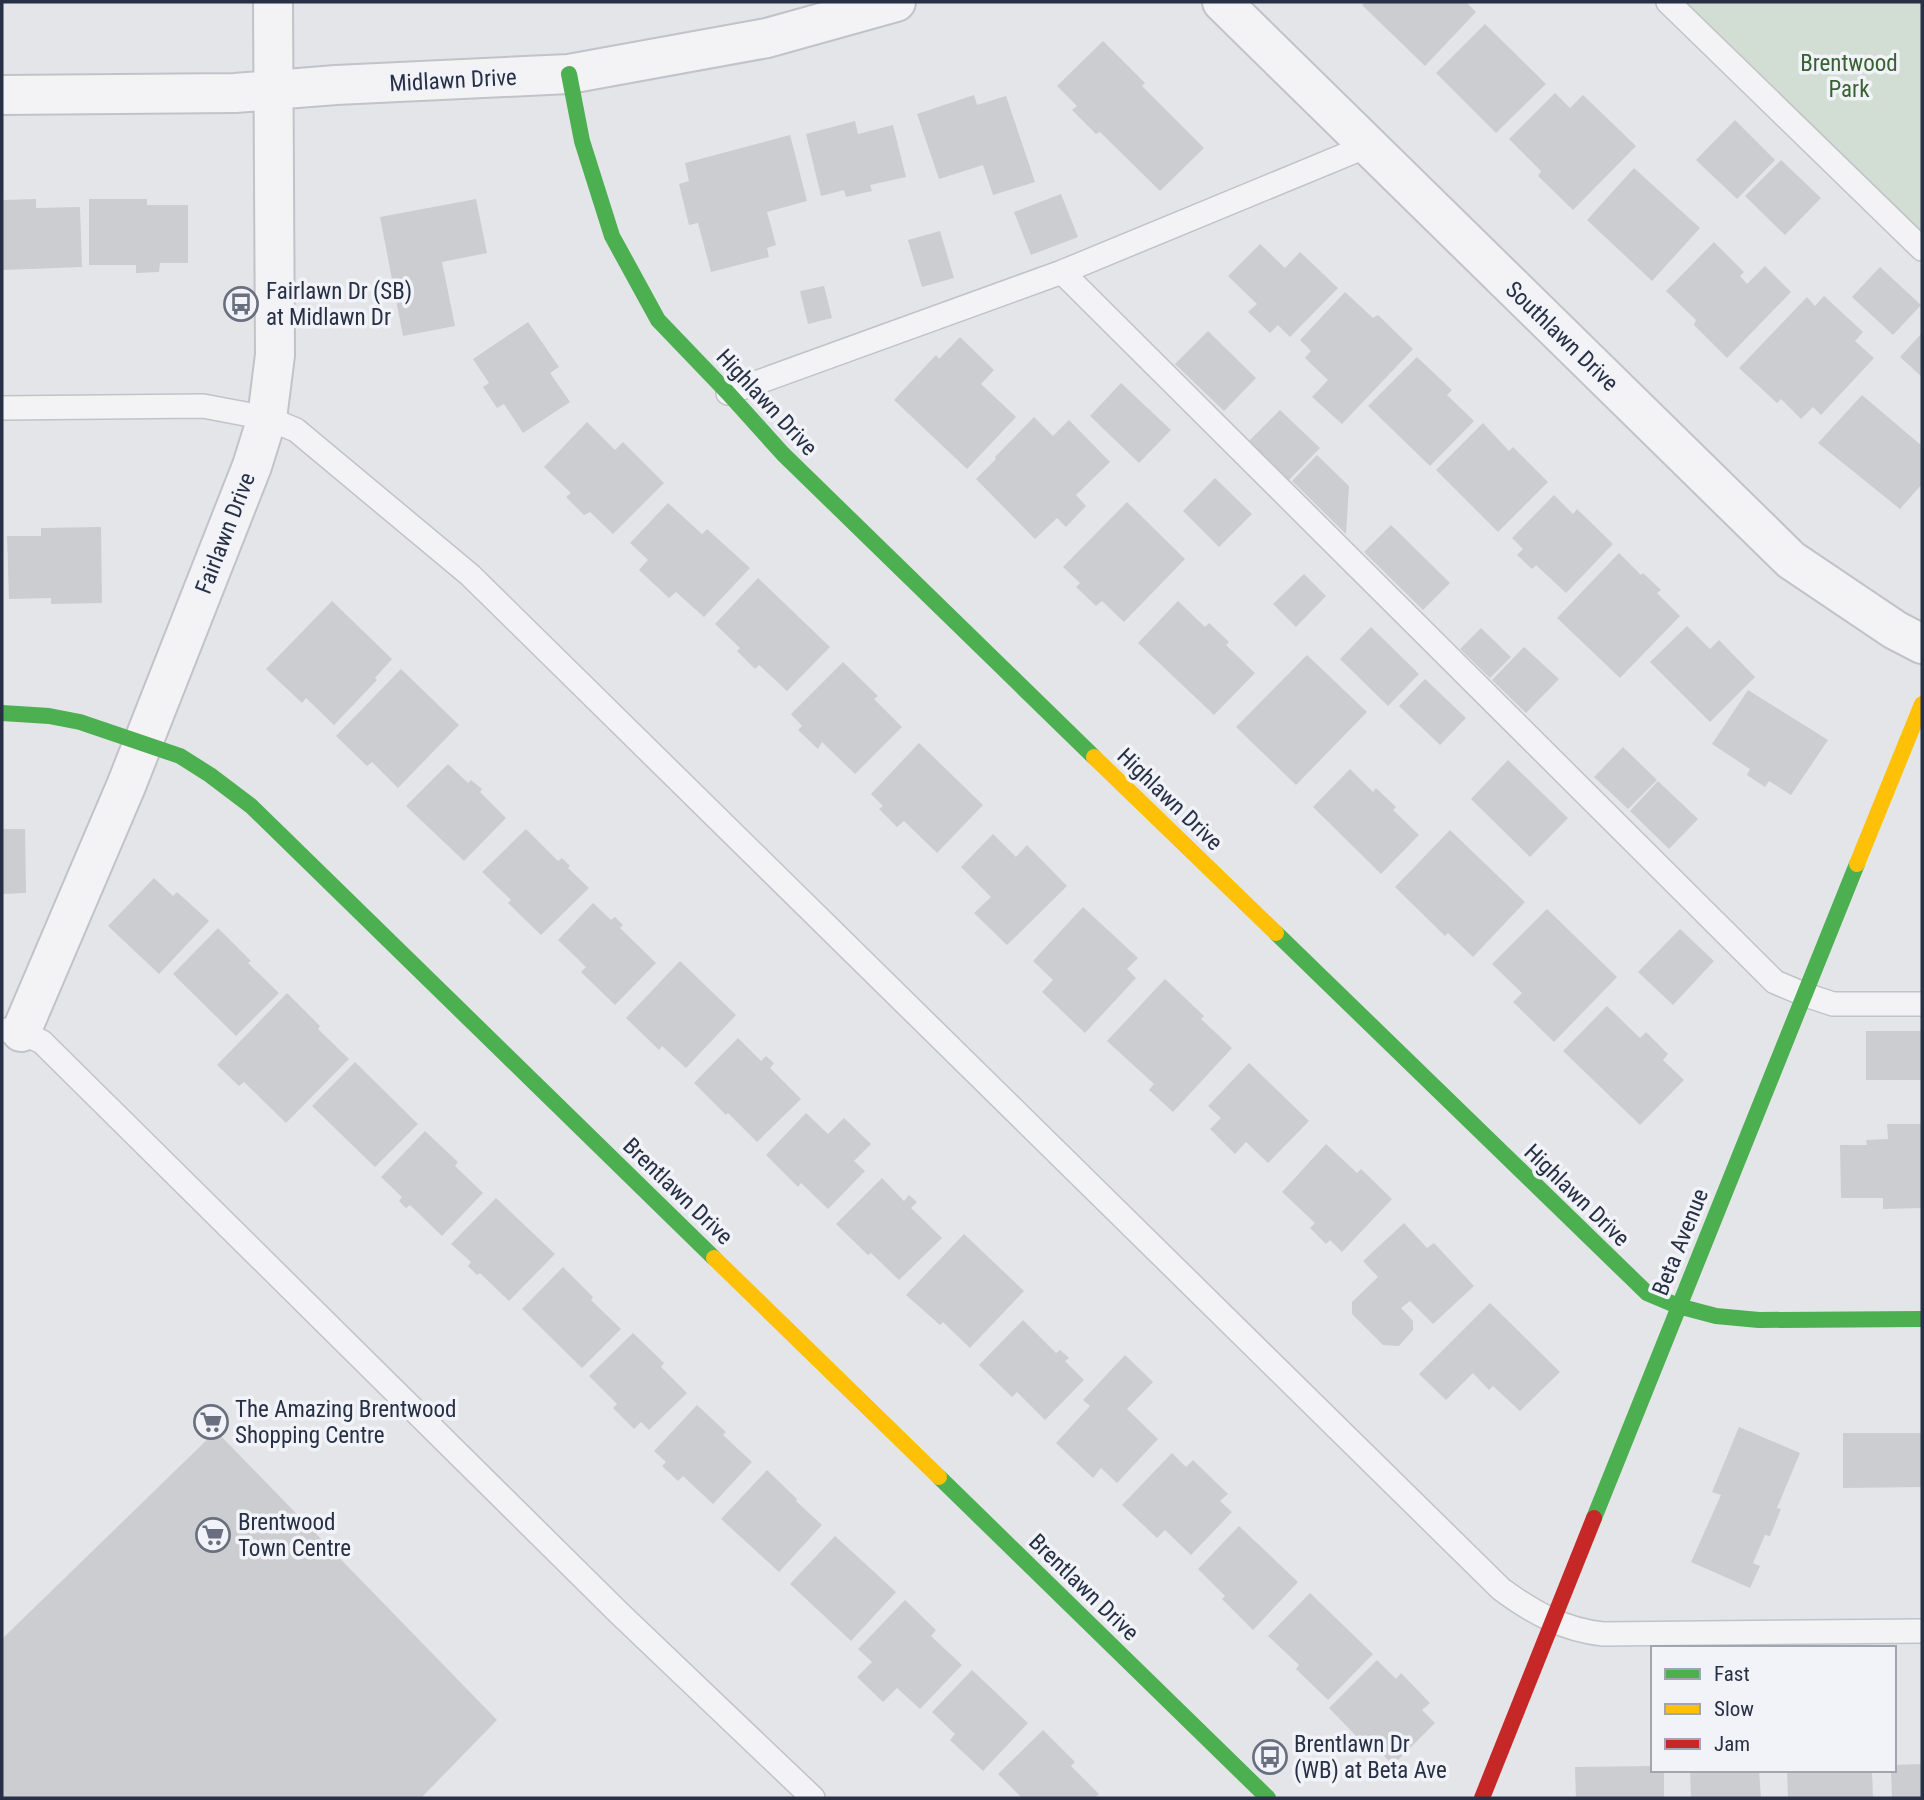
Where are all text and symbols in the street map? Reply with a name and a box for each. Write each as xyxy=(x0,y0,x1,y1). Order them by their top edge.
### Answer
park label: Brentwood Park xyxy=(1800,50,1898,103)
street label: Midlawn Drive xyxy=(389,64,517,97)
street label: Southlawn Drive xyxy=(1500,276,1624,397)
place label: Fairlawn Dr (SB) at Midlawn Dr xyxy=(266,278,412,331)
bus stop icon: Fairlawn Dr (SB) at Midlawn Dr xyxy=(222,285,260,323)
street label: Highlawn Drive xyxy=(711,344,823,461)
street label: Fairlawn Drive xyxy=(190,469,261,598)
street label: Highlawn Drive xyxy=(1112,743,1228,856)
street label: Brentlawn Drive xyxy=(617,1132,738,1250)
street label: Highlawn Drive xyxy=(1519,1139,1635,1252)
street label: Beta Avenue xyxy=(1647,1185,1714,1299)
place label: The Amazing Brentwood Shopping Centre xyxy=(235,1396,456,1449)
supermarket icon: The Amazing Brentwood Shopping Centre xyxy=(192,1403,230,1441)
place label: Brentwood Town Centre xyxy=(238,1509,351,1562)
supermarket icon: Brentwood Town Centre xyxy=(194,1516,232,1554)
street label: Brentlawn Drive xyxy=(1023,1528,1144,1646)
legend xyxy=(1651,1646,1896,1772)
text: Fast xyxy=(1714,1662,1750,1686)
text: Slow xyxy=(1714,1697,1754,1721)
place label: Brentlawn Dr (WB) at Beta Ave xyxy=(1294,1731,1447,1784)
text: Jam xyxy=(1714,1732,1750,1756)
bus stop icon: Brentlawn Dr (WB) at Beta Ave xyxy=(1251,1738,1289,1776)

